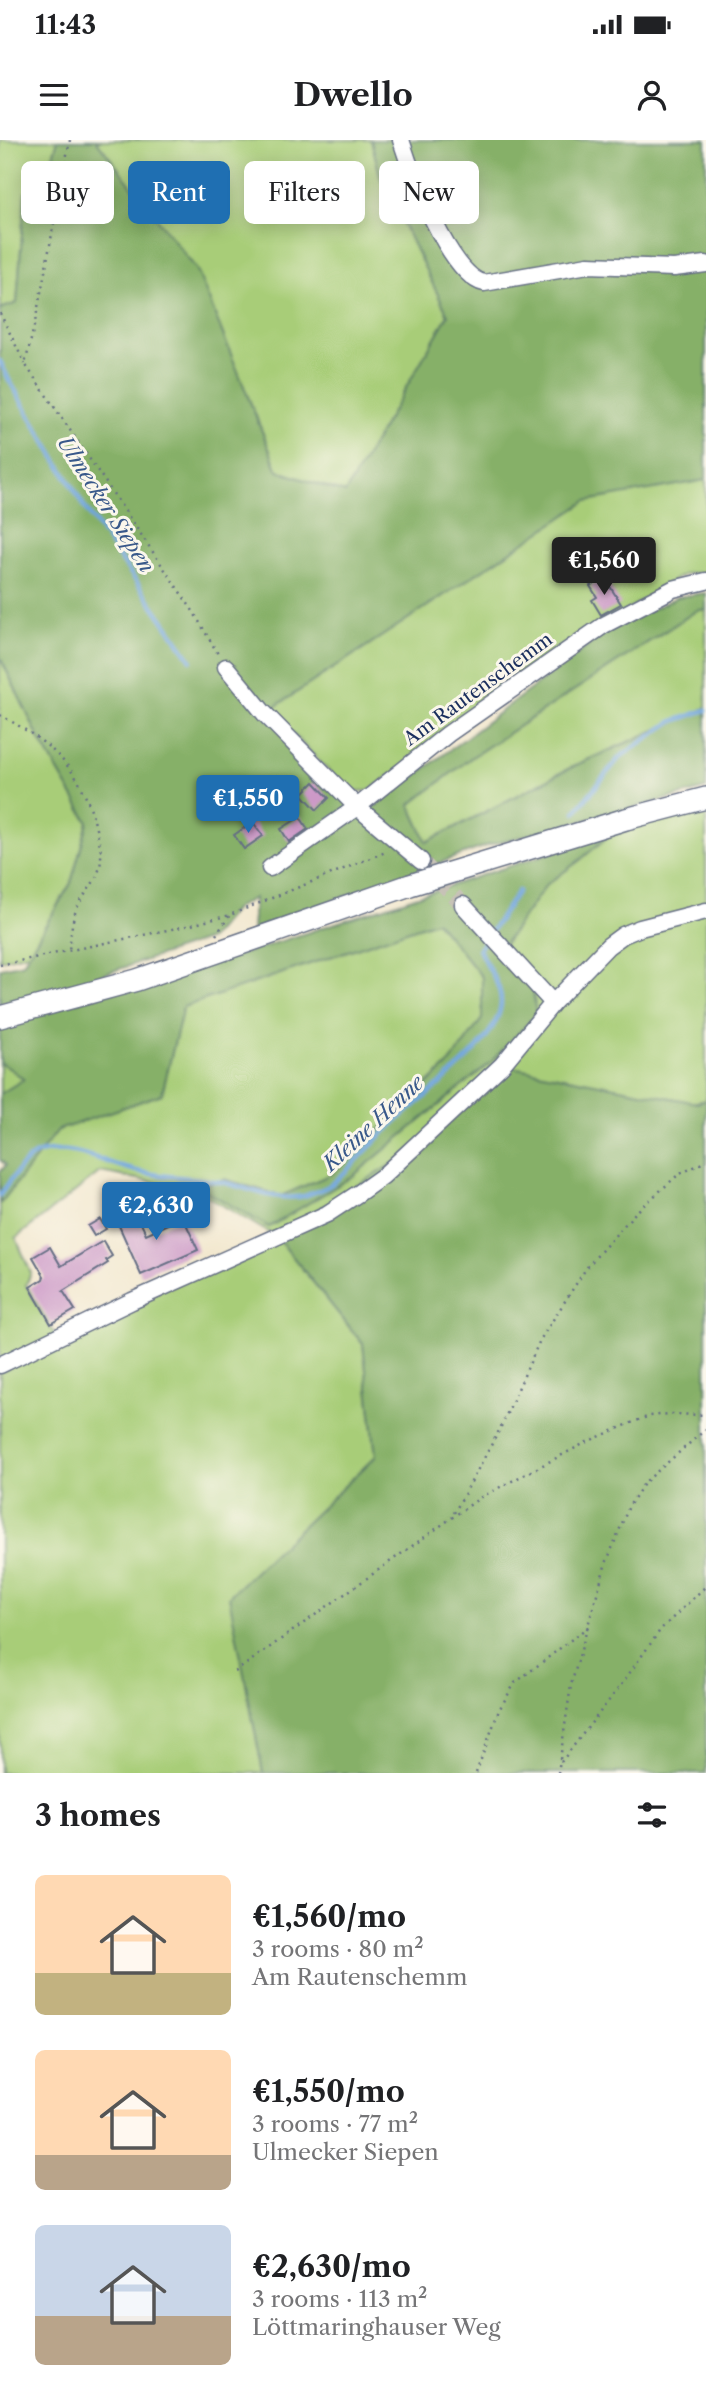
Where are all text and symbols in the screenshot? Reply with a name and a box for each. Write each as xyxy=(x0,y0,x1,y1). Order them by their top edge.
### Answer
text: 11:43 xyxy=(35,9,96,41)
text: Dwello xyxy=(293,75,413,114)
icon: menu xyxy=(35,76,73,114)
icon: person xyxy=(633,76,671,114)
chip: Buy xyxy=(21,161,114,224)
chip: Rent xyxy=(128,161,230,224)
chip: Filters xyxy=(244,161,365,224)
chip: New xyxy=(379,161,479,224)
water label: Ulmecker Siepen xyxy=(52,431,160,577)
pin: €1,560 xyxy=(547,538,661,597)
text: €1,560 xyxy=(568,546,640,574)
street label: Am Rautenschemm xyxy=(398,627,557,751)
pin: €1,550 xyxy=(191,776,305,835)
text: €1,550 xyxy=(212,784,284,812)
water label: Kleine Henne xyxy=(316,1069,429,1177)
pin: €2,630 xyxy=(99,1182,213,1242)
text: €2,630 xyxy=(118,1191,194,1219)
icon: filters xyxy=(633,1796,671,1834)
text: 3 homes xyxy=(35,1797,161,1834)
text: €1,560/mo xyxy=(252,1898,406,1935)
icon: home xyxy=(91,1903,175,1987)
text: 3 rooms · 80 m² xyxy=(252,1935,424,1963)
text: Am Rautenschemm xyxy=(252,1963,467,1991)
text: €1,550/mo xyxy=(252,2073,405,2110)
icon: home xyxy=(91,2078,175,2162)
text: 3 rooms · 77 m² xyxy=(252,2110,418,2138)
text: Ulmecker Siepen xyxy=(252,2138,439,2166)
text: €2,630/mo xyxy=(252,2248,411,2285)
icon: home xyxy=(91,2253,175,2337)
text: 3 rooms · 113 m² xyxy=(252,2285,428,2313)
text: Löttmaringhauser Weg xyxy=(252,2313,501,2341)

